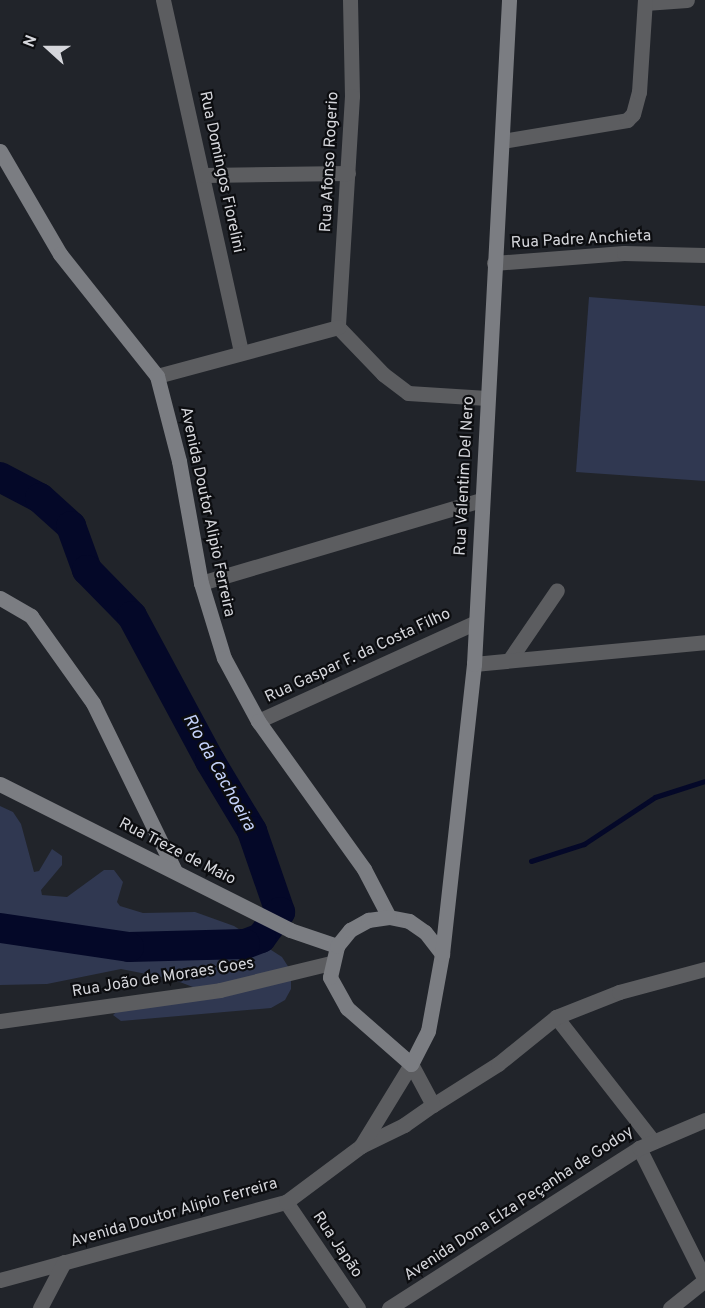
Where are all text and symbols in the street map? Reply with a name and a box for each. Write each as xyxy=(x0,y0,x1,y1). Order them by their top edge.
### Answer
north arrow xyxy=(18,18,78,78)
text: N xyxy=(20,33,43,51)
street label: Rua Domingos Fiorelini xyxy=(194,89,248,255)
street label: Rua Afonso Rogerio xyxy=(317,91,343,233)
street label: Rua Padre Anchieta xyxy=(510,227,652,253)
street label: Rua Valentim Del Nero xyxy=(451,395,479,557)
street label: Avenida Doutor Alipio Ferreira xyxy=(175,405,239,619)
street label: Rua Gaspar F. da Costa Filho xyxy=(262,604,454,708)
water label: Rio da Cachoeira xyxy=(177,711,259,835)
street label: Rua Treze de Maio xyxy=(115,814,239,890)
street label: Rua João de Moraes Goes xyxy=(71,954,255,1002)
street label: Avenida Dona Elza Peçanha de Godoy xyxy=(401,1123,637,1285)
street label: Avenida Doutor Alipio Ferreira xyxy=(68,1174,280,1252)
street label: Rua Japão xyxy=(308,1208,366,1282)

